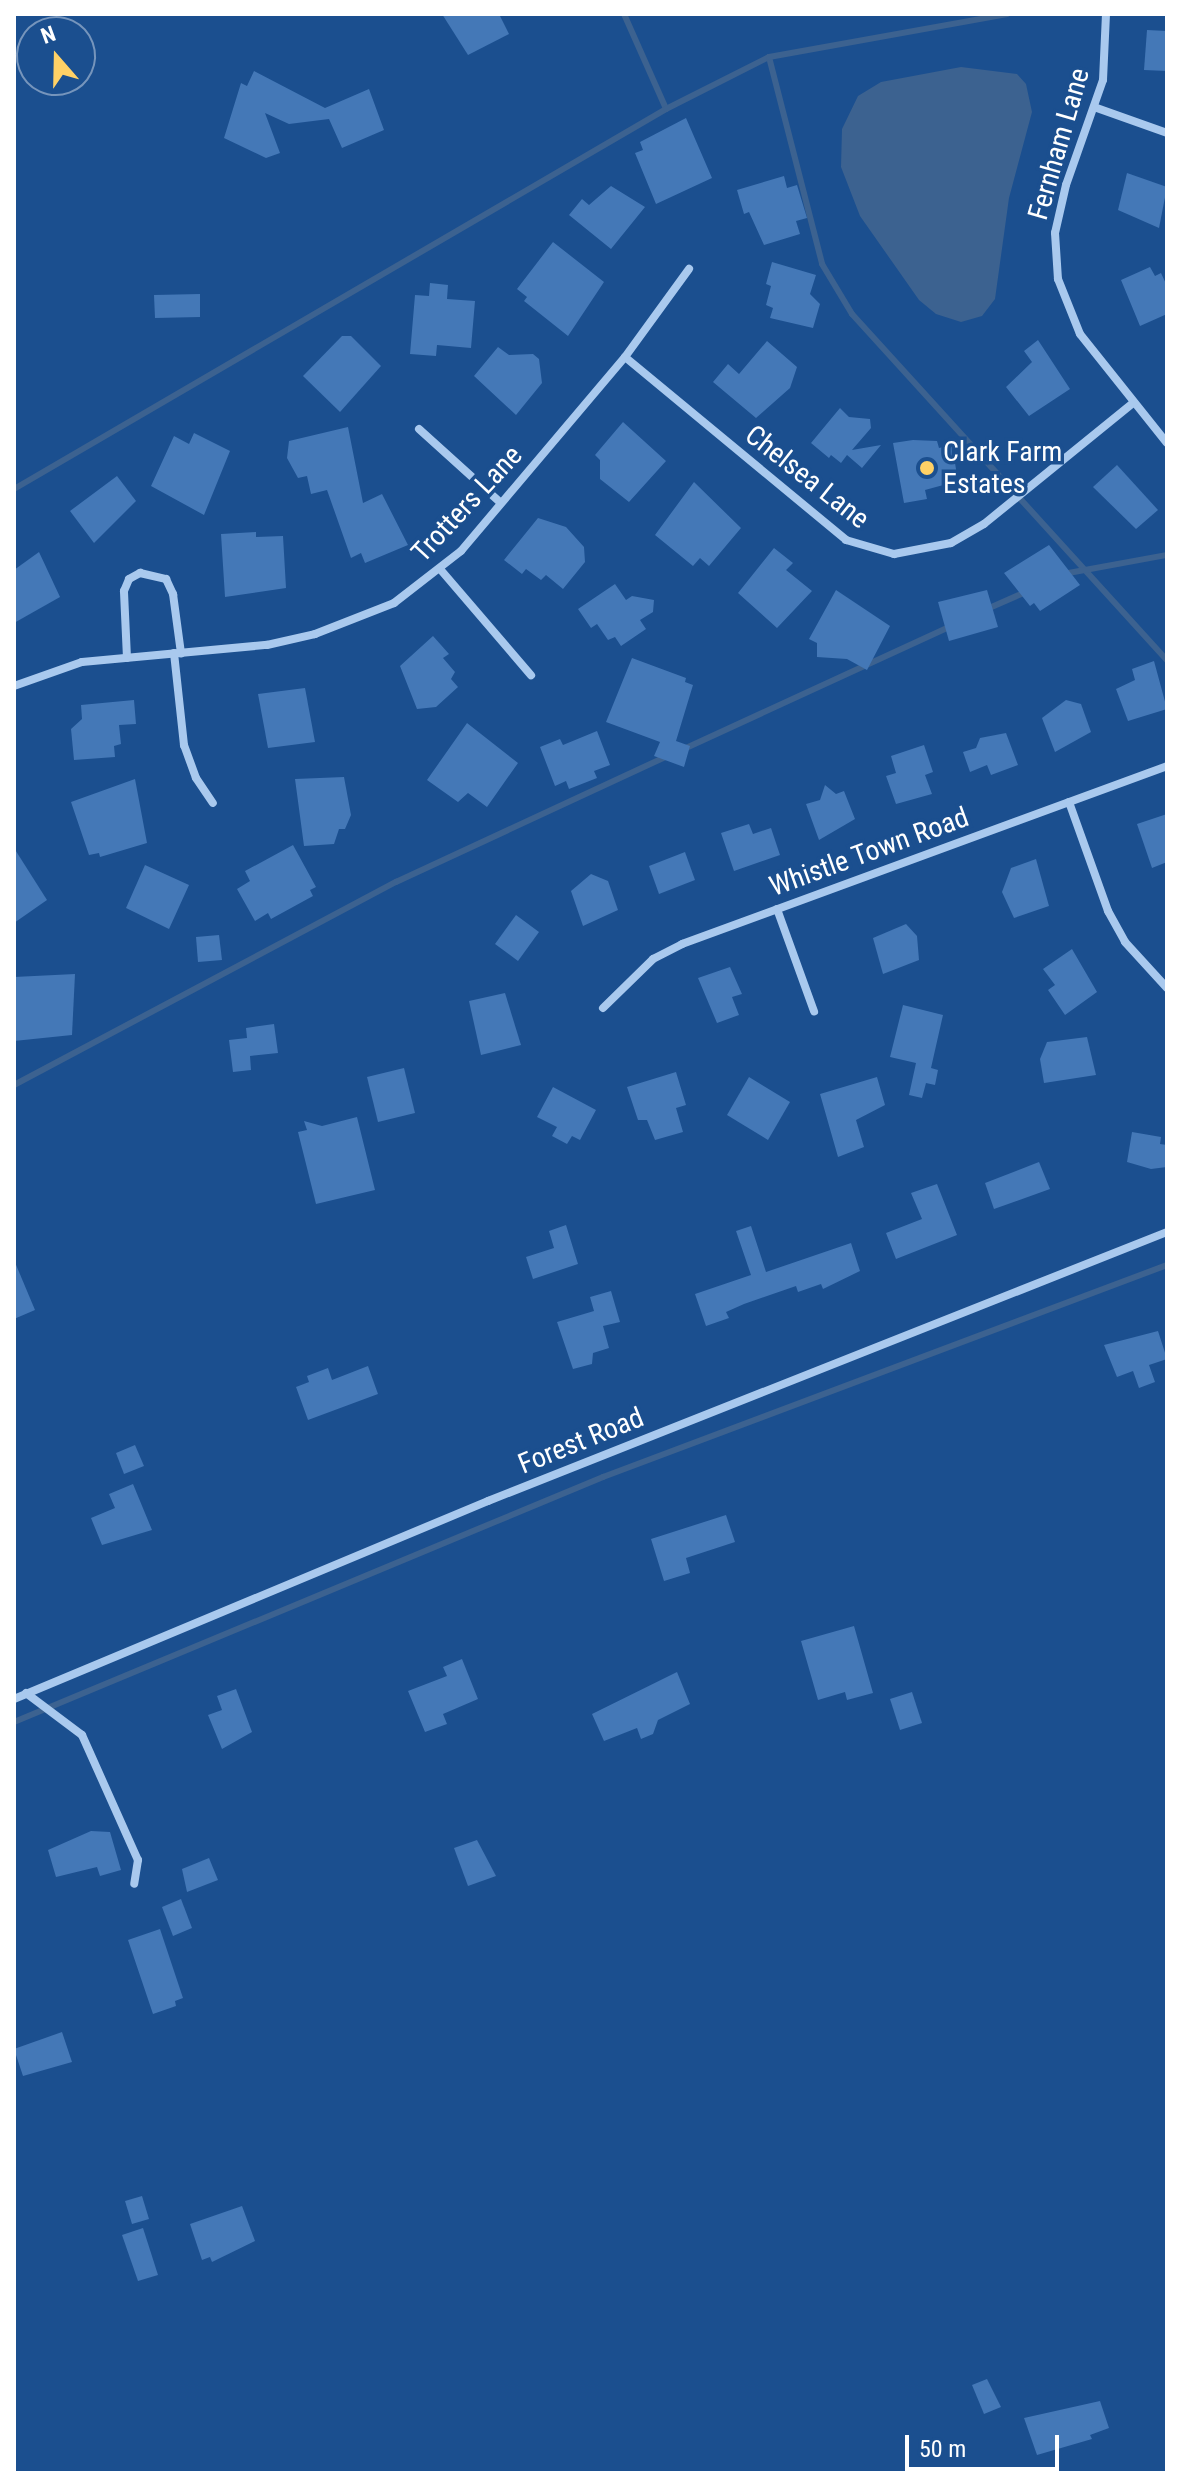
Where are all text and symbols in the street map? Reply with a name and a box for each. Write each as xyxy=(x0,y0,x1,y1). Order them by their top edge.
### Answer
north arrow xyxy=(16,16,96,96)
text: N xyxy=(38,21,59,49)
street label: Fernham Lane xyxy=(1021,64,1097,224)
street label: Chelsea Lane xyxy=(738,418,876,536)
place label: Clark Farm Estates xyxy=(943,435,1062,501)
street label: Trotters Lane xyxy=(405,439,529,569)
marker: Clark Farm Estates xyxy=(918,459,936,477)
street label: Whistle Town Road xyxy=(765,800,973,904)
street label: Forest Road xyxy=(513,1401,649,1481)
scale bar xyxy=(909,2419,1063,2469)
text: 50 m xyxy=(919,2435,966,2463)

